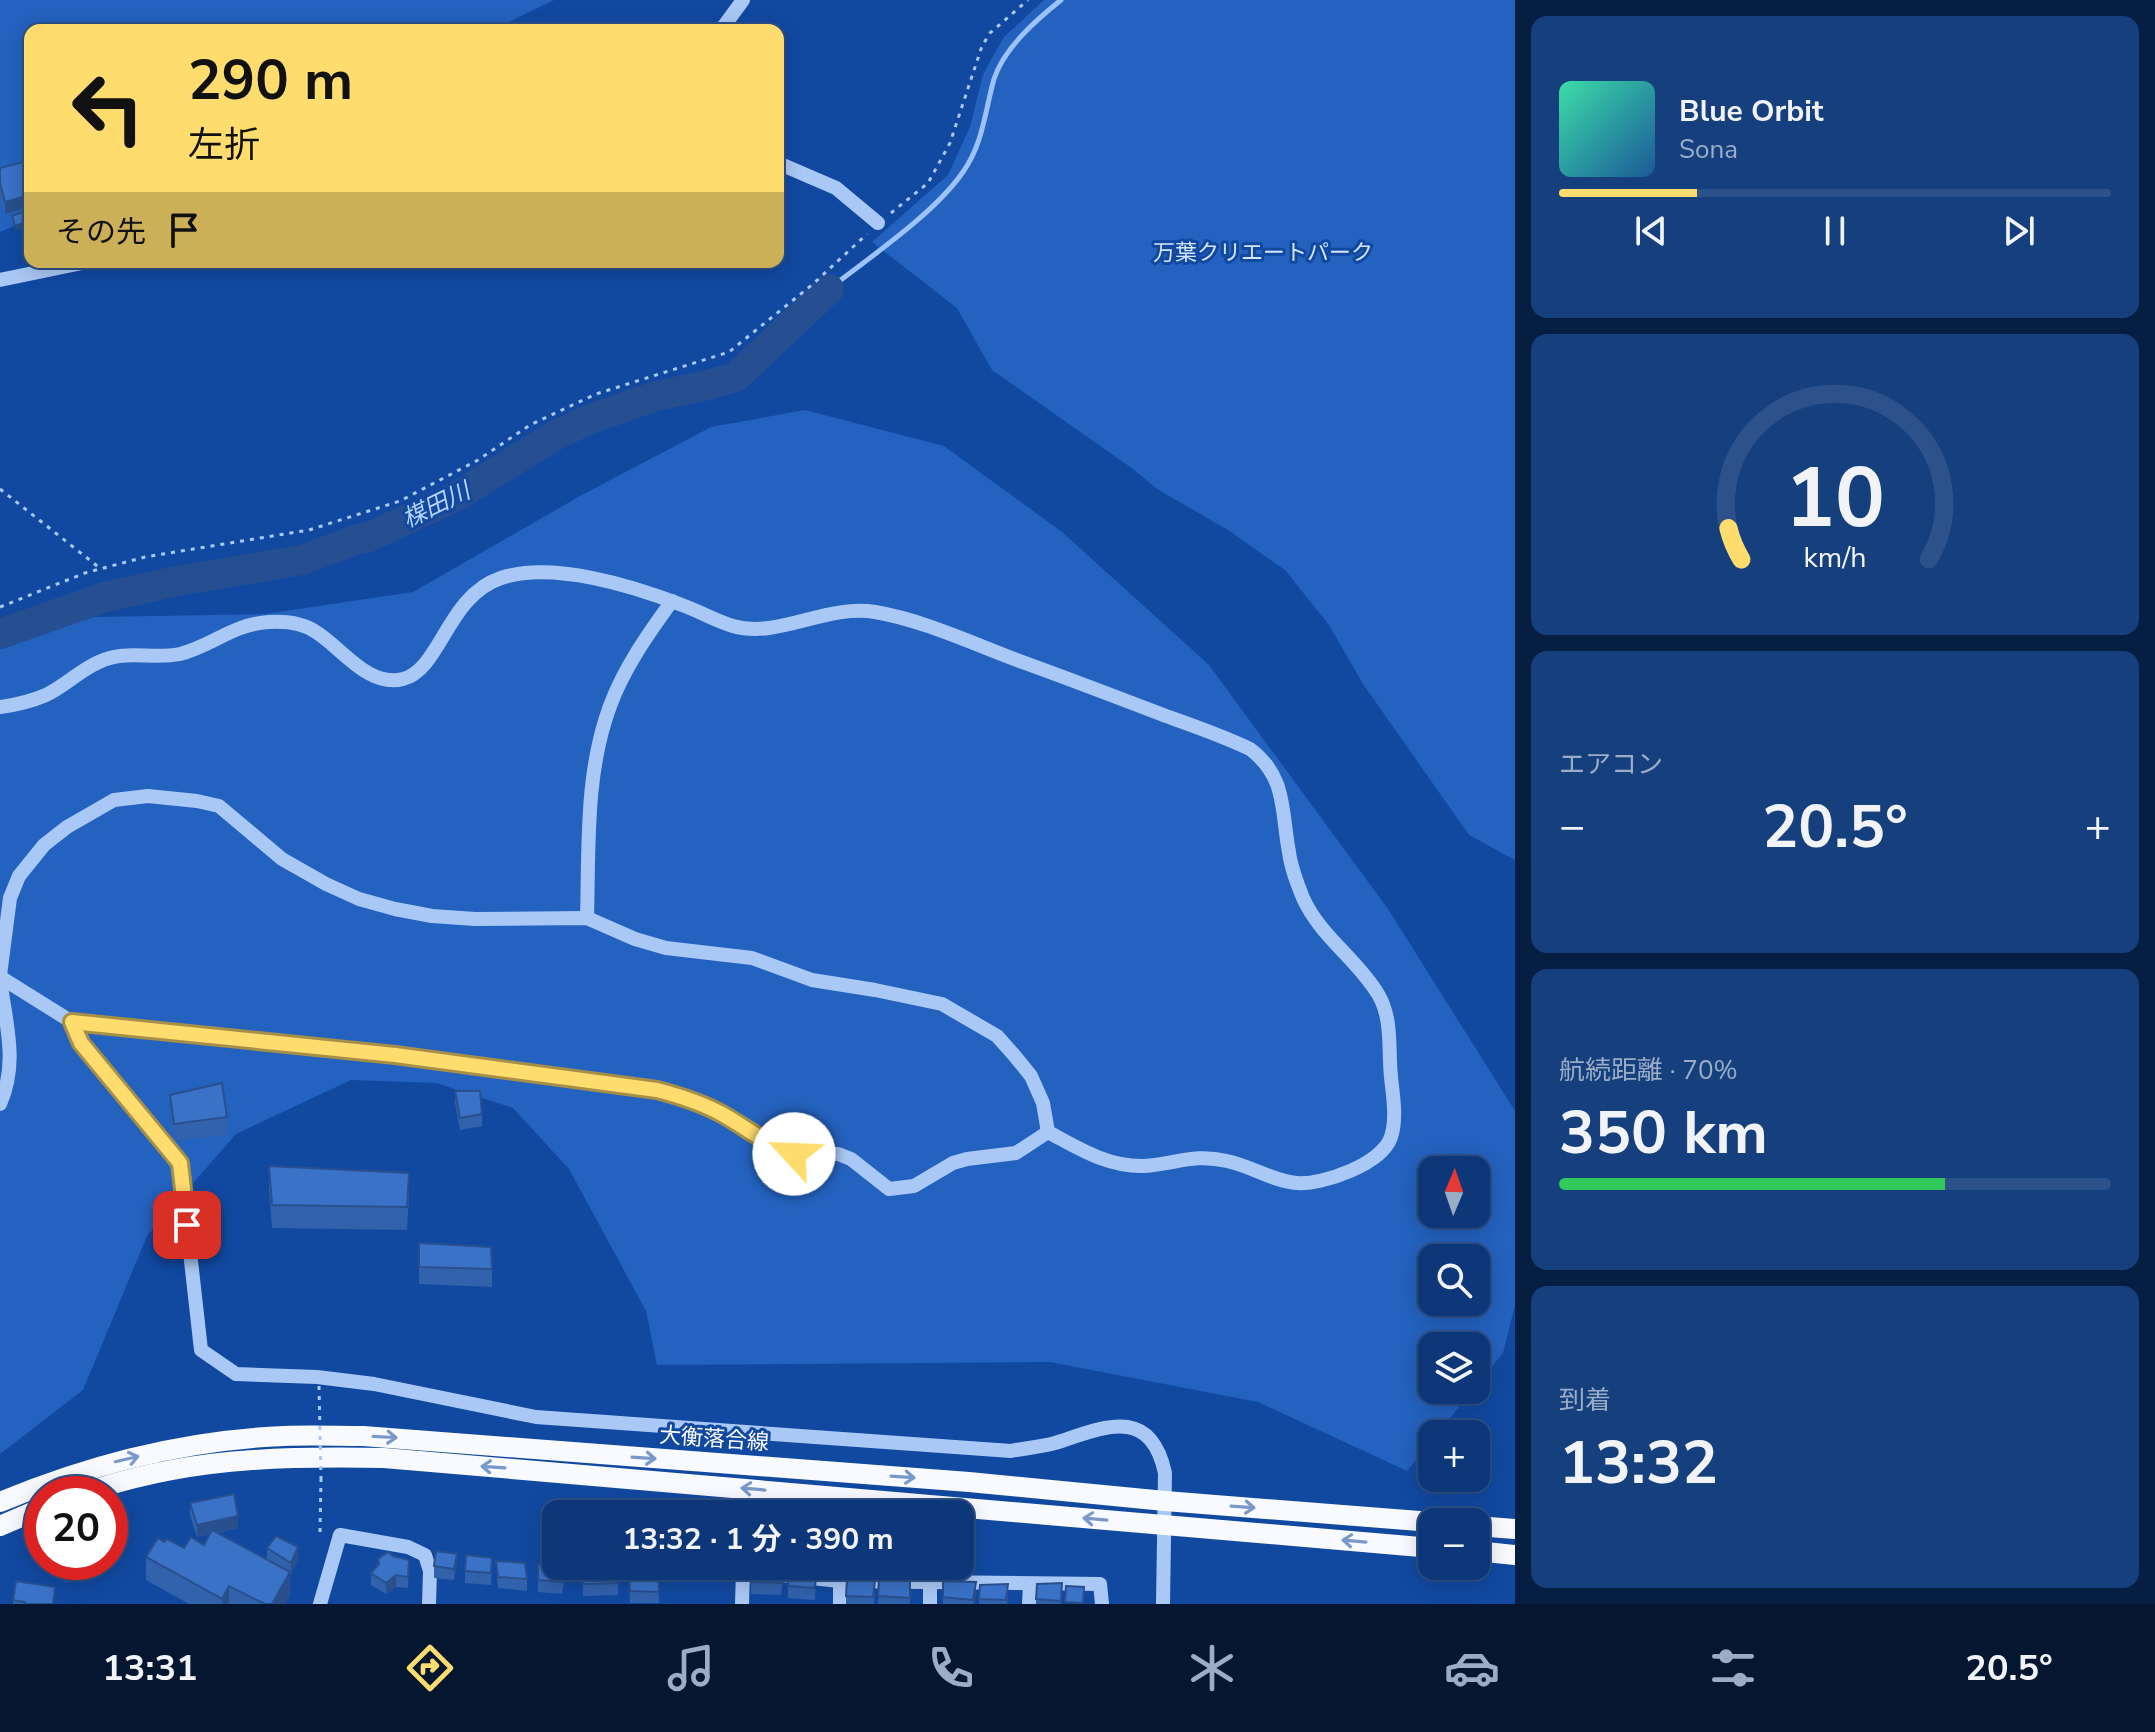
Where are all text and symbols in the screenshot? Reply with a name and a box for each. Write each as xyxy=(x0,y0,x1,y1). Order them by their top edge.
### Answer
text: 290 m xyxy=(188,42,353,119)
icon: left xyxy=(56,56,160,160)
text: Blue Orbit xyxy=(1679,91,1823,132)
text: 左折 xyxy=(188,121,260,170)
text: Sona xyxy=(1679,132,1738,167)
icon: arrive xyxy=(162,208,206,252)
icon: previous xyxy=(1629,209,1673,253)
icon: pause xyxy=(1813,209,1857,253)
icon: next xyxy=(1997,209,2041,253)
text: その先 xyxy=(56,212,146,253)
park label: 万葉クリエートパーク xyxy=(1153,238,1373,268)
text: 10 xyxy=(1785,442,1885,555)
water label: 楳田川 xyxy=(397,474,478,535)
text: km/h xyxy=(1804,539,1866,578)
text: エアコン xyxy=(1559,747,1663,782)
text: 20.5° xyxy=(1762,786,1908,868)
text: − xyxy=(1559,797,1585,857)
text: + xyxy=(2085,797,2111,857)
text: 航続距離 · 70% xyxy=(1559,1053,1738,1088)
text: 350 km xyxy=(1559,1092,1768,1174)
position arrow xyxy=(752,1112,836,1196)
north arrow xyxy=(1418,1156,1490,1228)
map controls xyxy=(1418,1156,1490,1580)
pin xyxy=(153,1191,221,1259)
icon: arrive xyxy=(165,1203,209,1247)
button: search xyxy=(1418,1244,1490,1316)
button: layers xyxy=(1418,1332,1490,1404)
text: 到着 xyxy=(1559,1383,1611,1418)
street label: 大衡落合線 xyxy=(658,1420,770,1458)
button: + xyxy=(1418,1420,1490,1492)
text: 13:32 xyxy=(1559,1422,1718,1504)
one-way arrow xyxy=(371,1430,398,1445)
one-way arrow xyxy=(113,1451,139,1466)
one-way arrow xyxy=(630,1451,657,1466)
one-way arrow xyxy=(481,1459,507,1474)
one-way arrow xyxy=(889,1470,916,1485)
speed limit sign: 20 xyxy=(24,1476,128,1580)
one-way arrow xyxy=(740,1481,766,1496)
one-way arrow xyxy=(1229,1500,1256,1515)
button: − xyxy=(1418,1508,1490,1580)
one-way arrow xyxy=(1082,1511,1109,1526)
text: 13:32 · 1 分 · 390 m xyxy=(622,1519,894,1560)
one-way arrow xyxy=(1341,1534,1368,1549)
icon: directions xyxy=(402,1640,458,1696)
icon: music xyxy=(663,1640,719,1696)
icon: phone xyxy=(923,1640,979,1696)
icon: climate xyxy=(1184,1640,1240,1696)
icon: car xyxy=(1444,1640,1500,1696)
icon: filters xyxy=(1705,1640,1761,1696)
text: 13:31 xyxy=(102,1644,198,1693)
text: 20.5° xyxy=(1965,1644,2053,1693)

